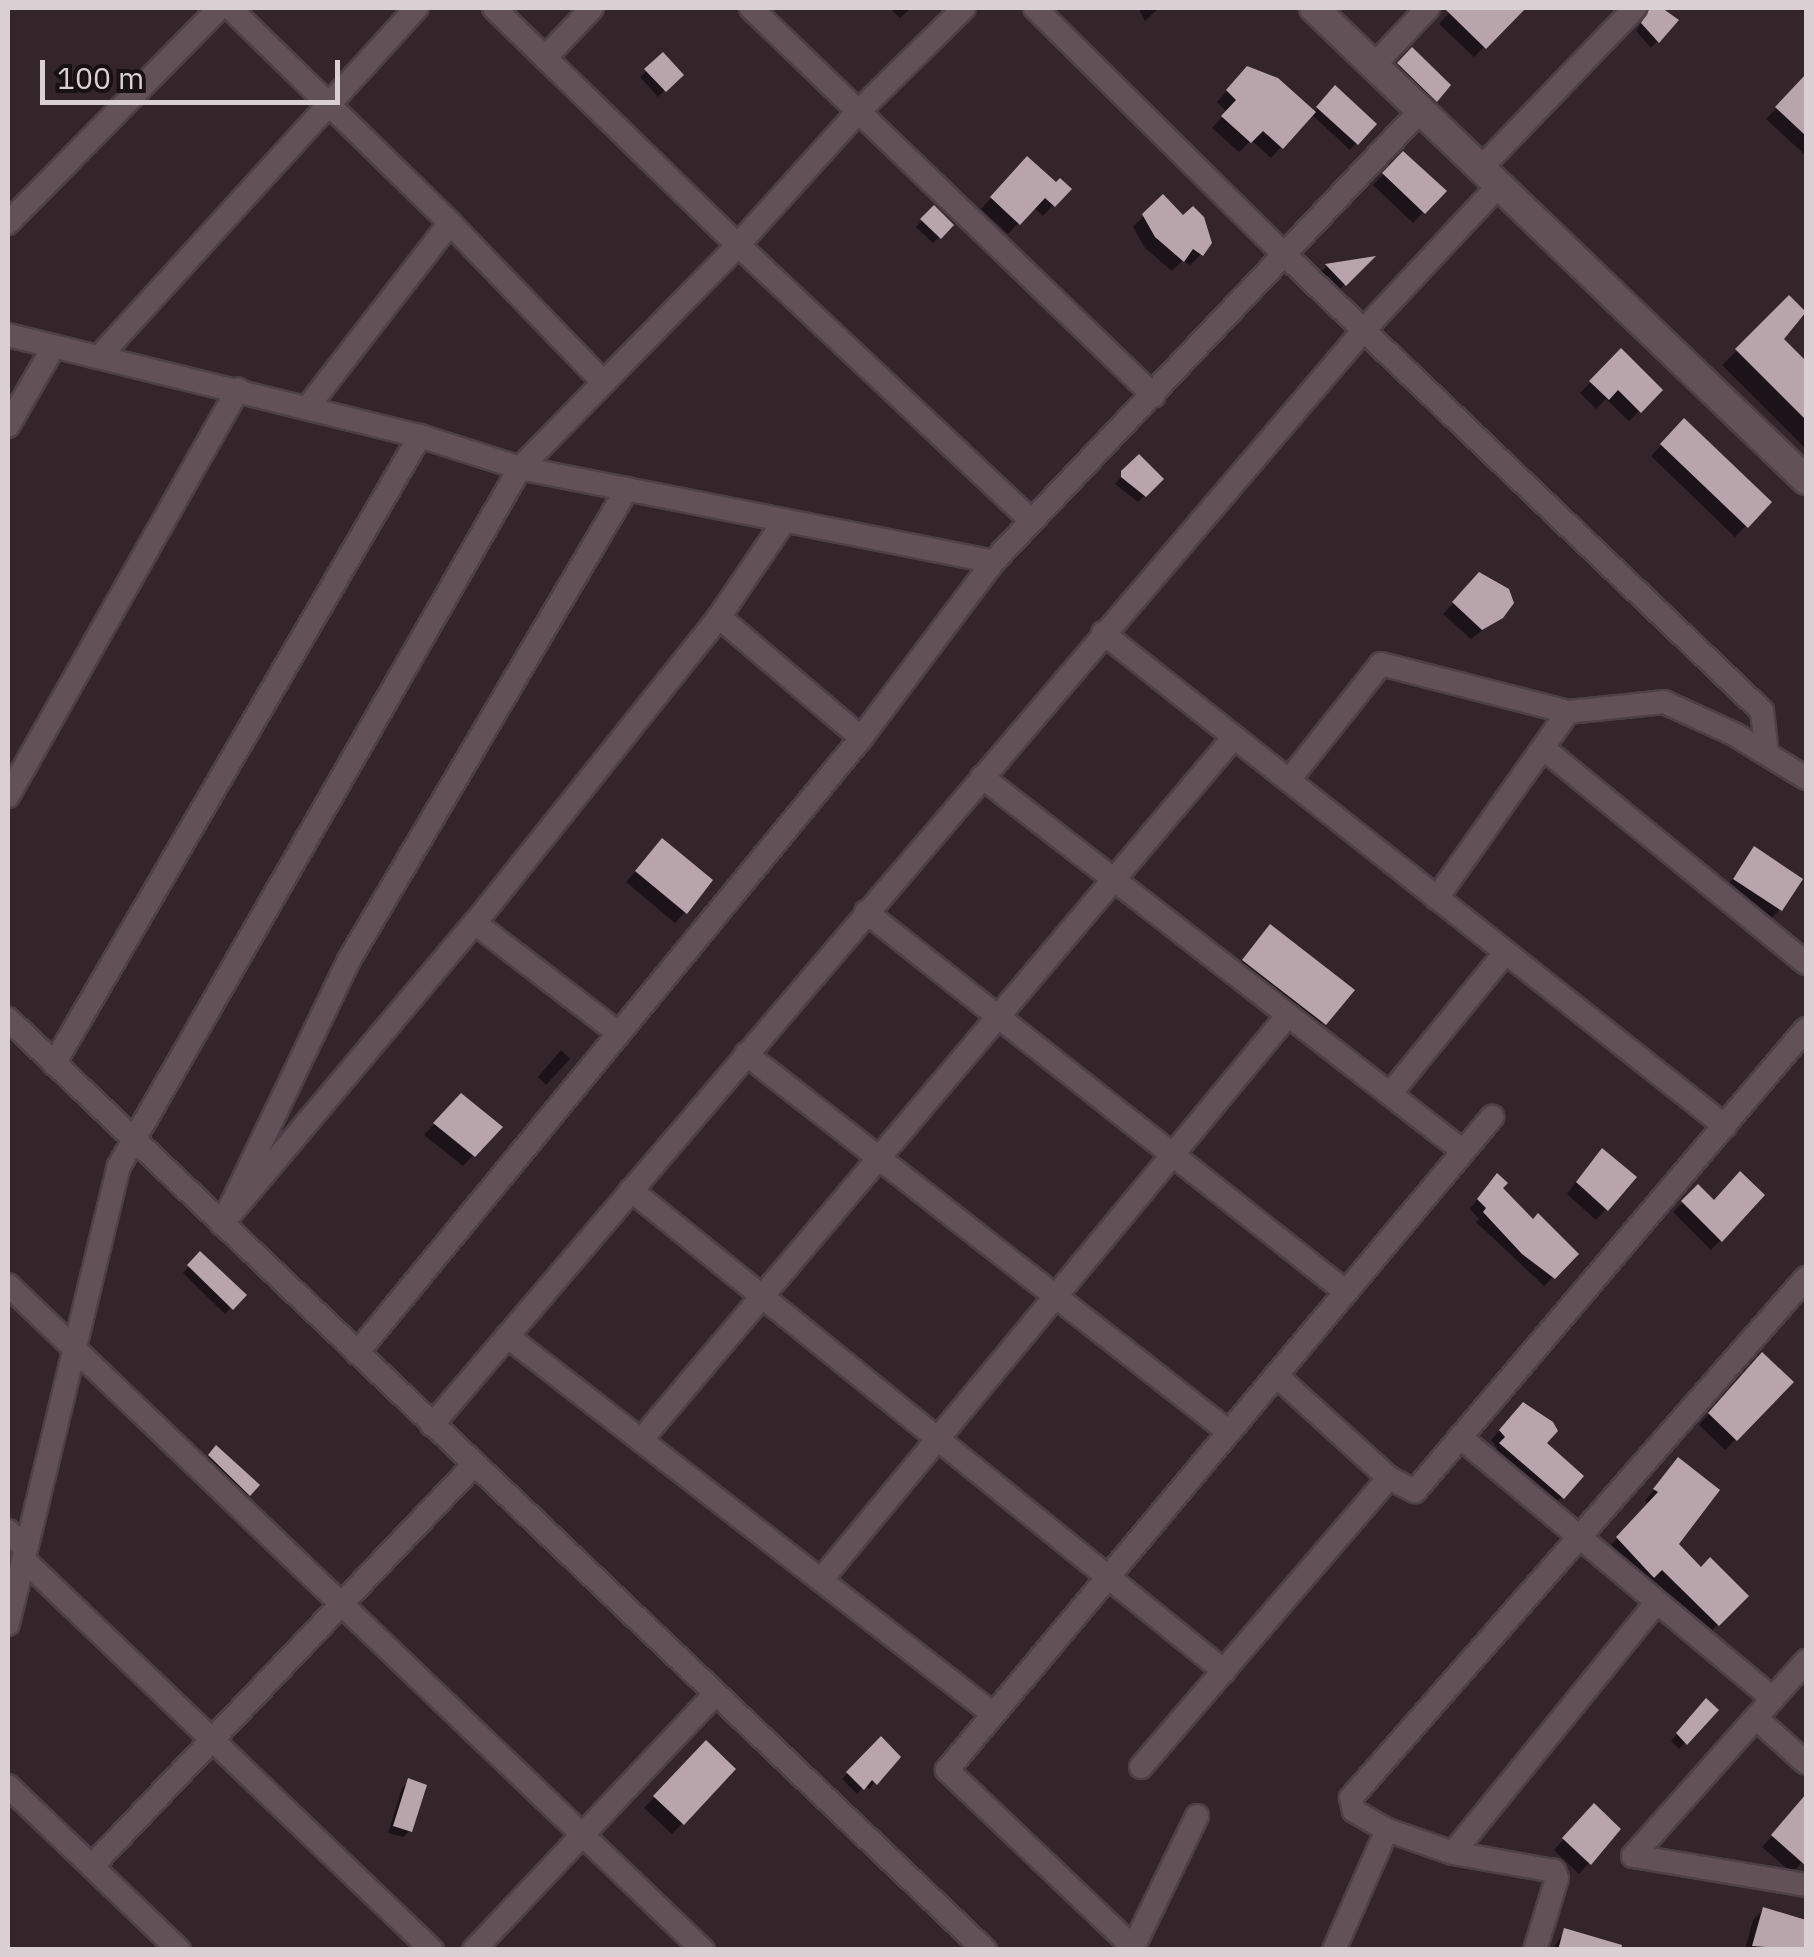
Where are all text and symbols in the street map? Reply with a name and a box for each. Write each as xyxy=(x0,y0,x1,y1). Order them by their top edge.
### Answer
scale bar xyxy=(45,40,345,102)
text: 100 m xyxy=(57,58,144,97)

